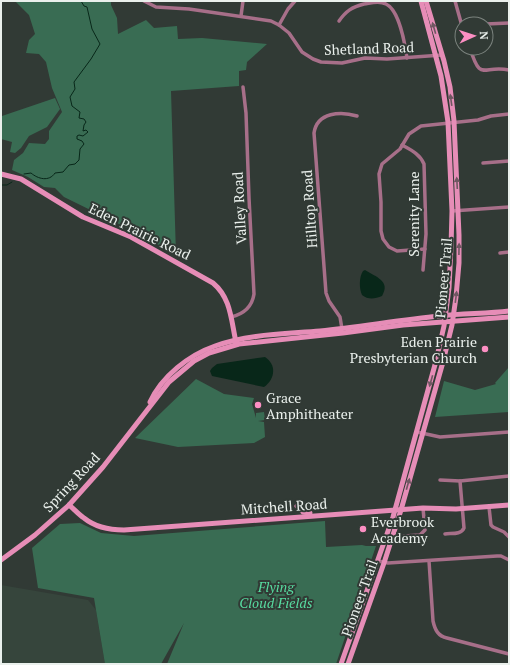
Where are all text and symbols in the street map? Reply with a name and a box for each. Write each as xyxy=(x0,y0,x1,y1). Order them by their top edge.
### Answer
north arrow xyxy=(454,16,494,56)
one-way arrow xyxy=(431,22,437,34)
text: N xyxy=(477,31,491,41)
street label: Shetland Road xyxy=(324,37,415,59)
one-way arrow xyxy=(448,94,454,106)
street label: Hilltop Road xyxy=(297,169,321,249)
street label: Valley Road xyxy=(228,171,250,245)
street label: Serenity Lane xyxy=(404,171,423,257)
one-way arrow xyxy=(454,176,460,189)
street label: Eden Prairie Road xyxy=(86,198,194,264)
street label: Pioneer Trail xyxy=(430,237,456,319)
one-way arrow xyxy=(456,242,462,255)
one-way arrow xyxy=(453,291,459,303)
place label: Eden Prairie Presbyterian Church xyxy=(350,332,477,367)
marker: Eden Prairie Presbyterian Church xyxy=(480,344,490,354)
one-way arrow xyxy=(428,375,434,387)
place label: Grace Amphitheater xyxy=(266,388,354,423)
marker: Grace Amphitheater xyxy=(253,400,263,410)
street label: Spring Road xyxy=(38,448,104,516)
one-way arrow xyxy=(406,478,412,490)
street label: Mitchell Road xyxy=(240,493,328,518)
place label: Everbrook Academy xyxy=(371,512,435,547)
marker: Everbrook Academy xyxy=(358,524,368,534)
street label: Pioneer Trail xyxy=(336,557,382,639)
park label: Flying Cloud Fields xyxy=(239,577,313,612)

